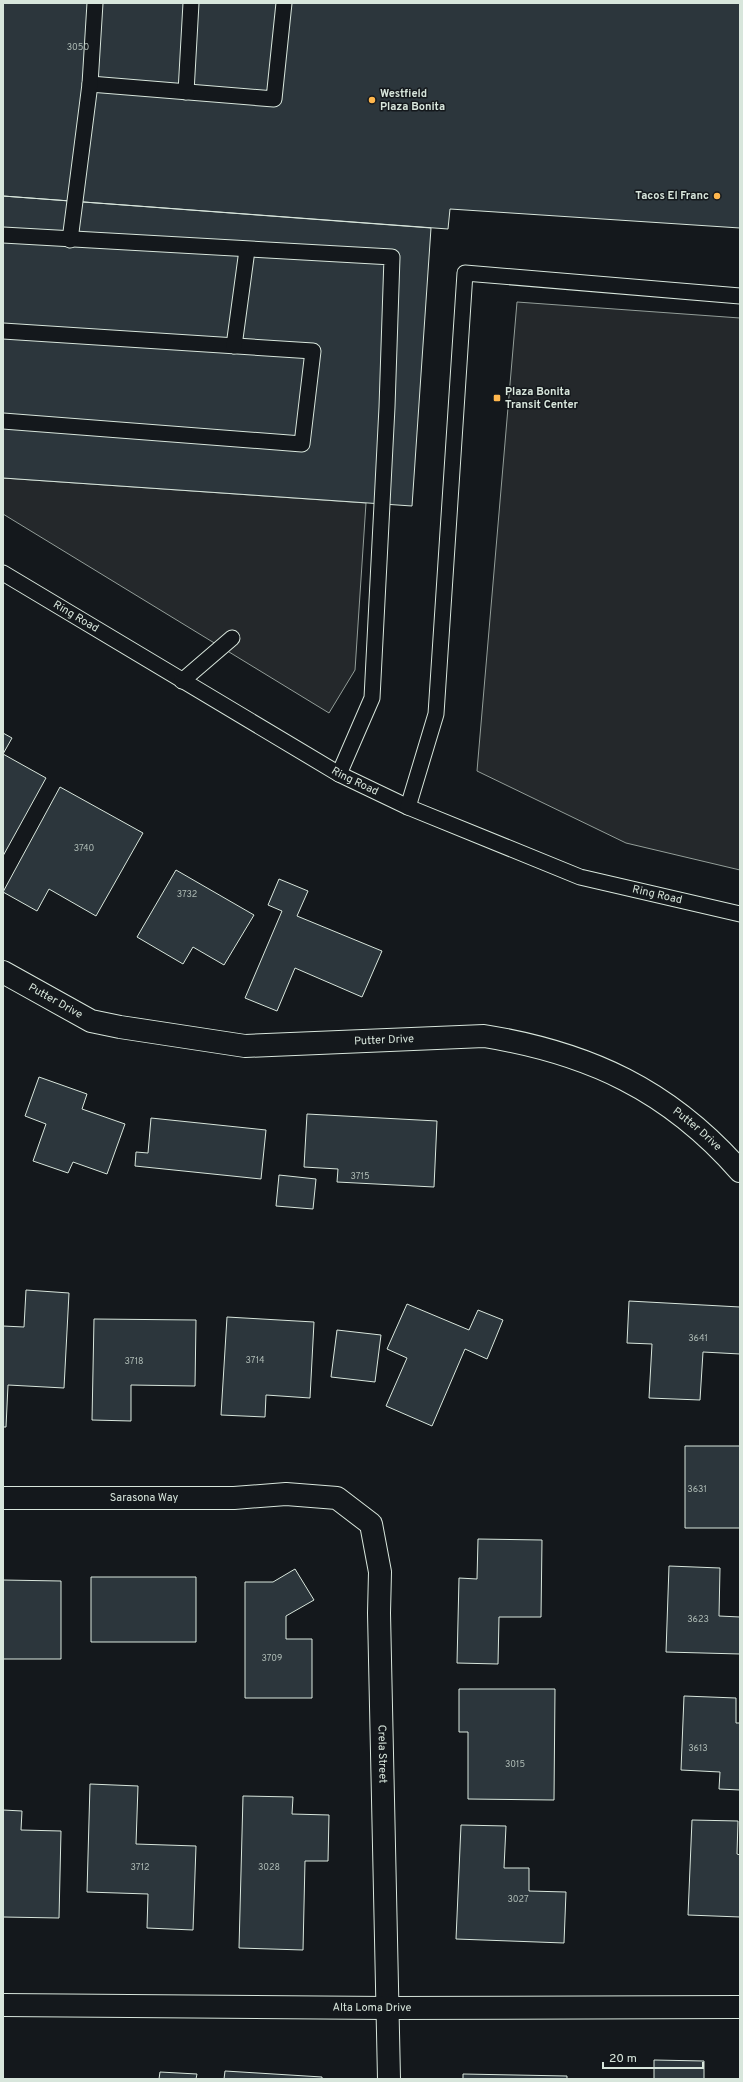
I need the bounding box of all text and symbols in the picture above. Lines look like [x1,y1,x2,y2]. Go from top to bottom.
house number: 3050 [67,42,89,53]
place label: Westfield Plaza Bonita [380,87,445,114]
marker: Westfield Plaza Bonita [367,95,377,105]
place label: Tacos El Franc [635,189,709,203]
marker: Tacos El Franc [712,191,722,201]
place label: Plaza Bonita Transit Center [505,385,579,412]
marker: Plaza Bonita Transit Center [492,393,502,403]
street label: Ring Road [51,598,101,636]
street label: Ring Road [329,764,381,799]
house number: 3740 [74,843,94,854]
street label: Ring Road [631,882,684,907]
house number: 3732 [177,889,197,900]
street label: Putter Drive [26,980,85,1022]
street label: Putter Drive [354,1032,414,1048]
street label: Putter Drive [670,1104,725,1154]
house number: 3715 [350,1171,370,1182]
house number: 3641 [688,1333,708,1344]
house number: 3714 [246,1355,265,1366]
house number: 3718 [124,1356,144,1367]
house number: 3631 [687,1484,707,1495]
street label: Sarasona Way [110,1491,178,1505]
house number: 3623 [687,1614,709,1625]
house number: 3709 [262,1653,282,1664]
street label: Crela Street [374,1725,390,1783]
house number: 3613 [688,1743,708,1754]
house number: 3015 [505,1759,525,1770]
house number: 3712 [130,1862,150,1873]
house number: 3028 [258,1862,280,1873]
house number: 3027 [507,1894,529,1905]
street label: Alta Loma Drive [332,2001,412,2015]
scale bar [603,2044,703,2070]
text: 20 m [609,2051,637,2067]

